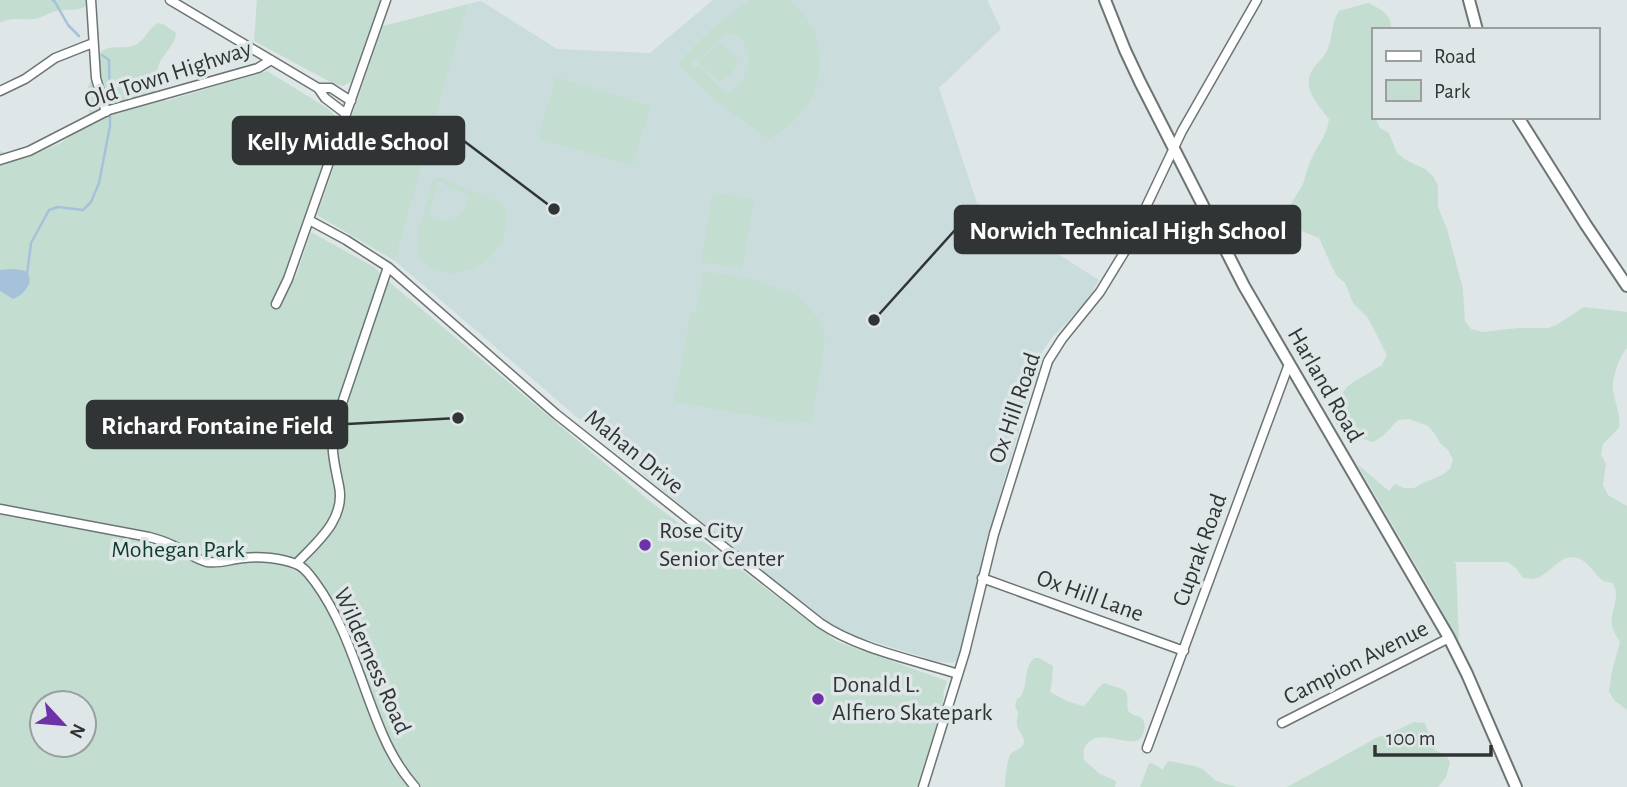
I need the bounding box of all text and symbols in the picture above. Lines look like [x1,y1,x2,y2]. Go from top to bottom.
legend [1372,28,1599,119]
street label: Old Town Highway [81,37,255,113]
text: Road [1434,46,1476,67]
text: Park [1434,81,1471,102]
callout: Kelly Middle School [233,117,464,164]
text: Kelly Middle School [247,129,449,155]
callout: Norwich Technical High School [955,206,1300,253]
text: Norwich Technical High School [969,218,1287,244]
street label: Harland Road [1283,324,1367,446]
street label: Ox Hill Road [985,350,1045,466]
callout: Richard Fontaine Field [87,401,347,448]
street label: Mahan Drive [580,405,688,499]
text: Richard Fontaine Field [101,413,333,439]
street label: Cuprak Road [1169,491,1231,609]
place label: Rose City Senior Center [659,519,784,571]
marker: Rose City Senior Center [637,537,653,553]
park label: Mohegan Park [111,538,245,562]
street label: Ox Hill Lane [1033,566,1147,626]
street label: Wilderness Road [329,584,415,738]
street label: Campion Avenue [1280,616,1432,710]
place label: Donald L. Alfiero Skatepark [832,673,993,725]
north arrow [28,689,98,759]
marker: Donald L. Alfiero Skatepark [810,691,826,707]
scale bar [1375,714,1490,758]
text: N [65,721,88,741]
text: 100 m [1386,728,1436,749]

